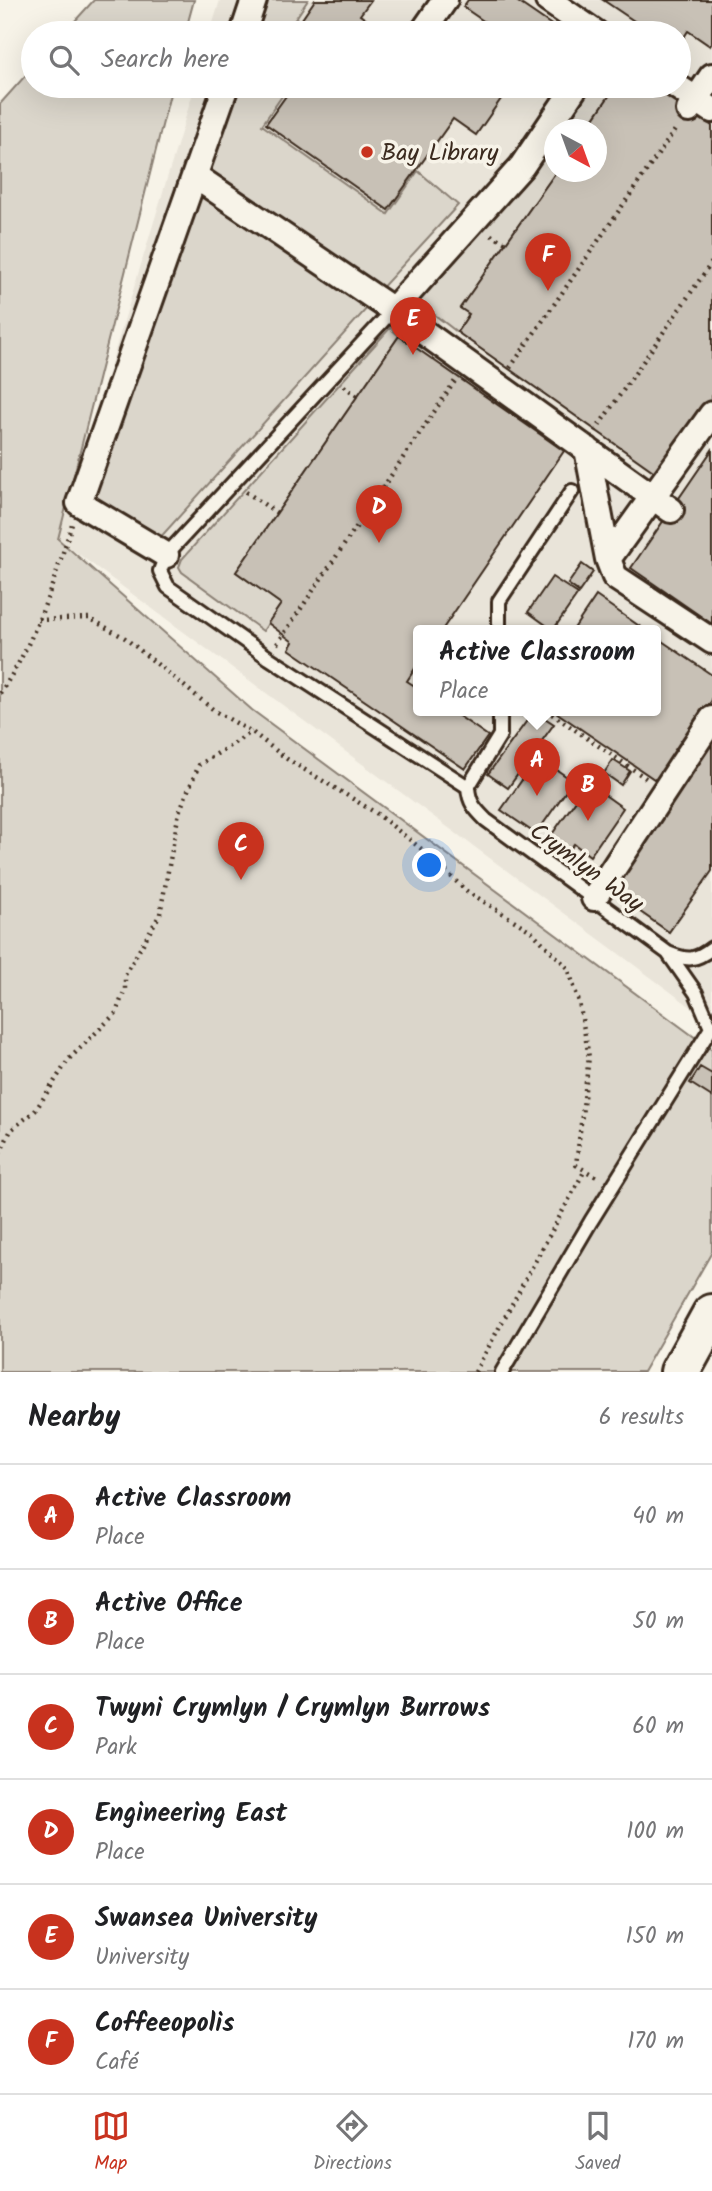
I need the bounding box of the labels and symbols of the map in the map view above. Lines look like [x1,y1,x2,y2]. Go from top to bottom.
north arrow [544,119,607,182]
place label: Bay Library [381,134,499,173]
marker: Bay Library [359,144,375,160]
pin: F [525,233,571,291]
pin: E [390,297,436,355]
pin: D [356,485,402,543]
pin: A [514,738,560,796]
pin: B [565,763,611,821]
street label: Crymlyn Way [521,813,652,924]
pin: C [218,822,264,880]
your location [412,848,446,882]

